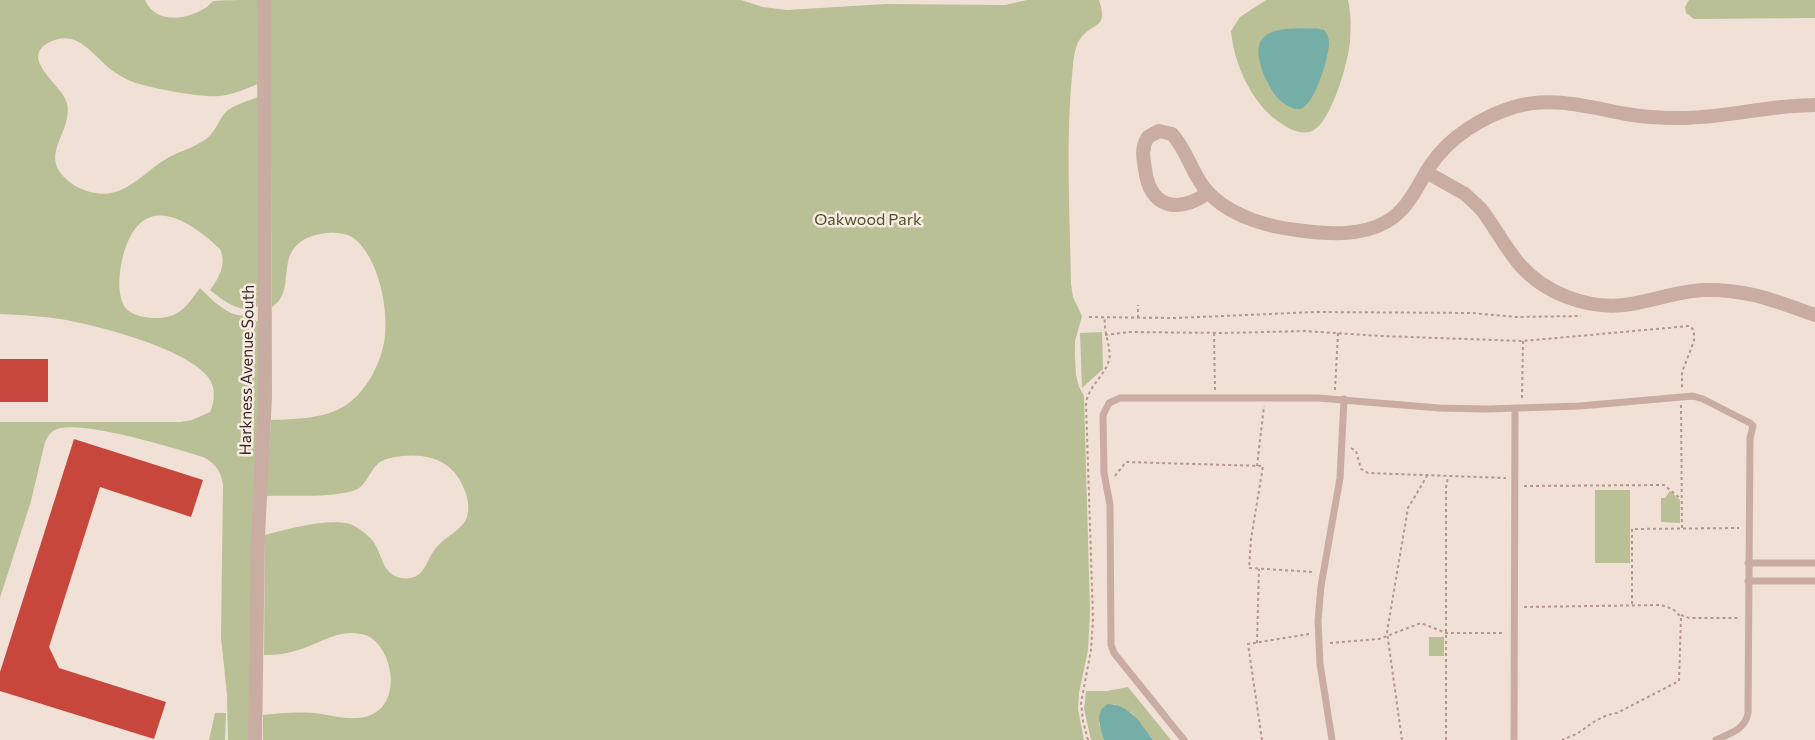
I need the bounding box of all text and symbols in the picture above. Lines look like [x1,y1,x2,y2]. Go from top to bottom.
park label: Oakwood Park [814,210,922,230]
street label: Harkness Avenue South [236,285,258,455]

